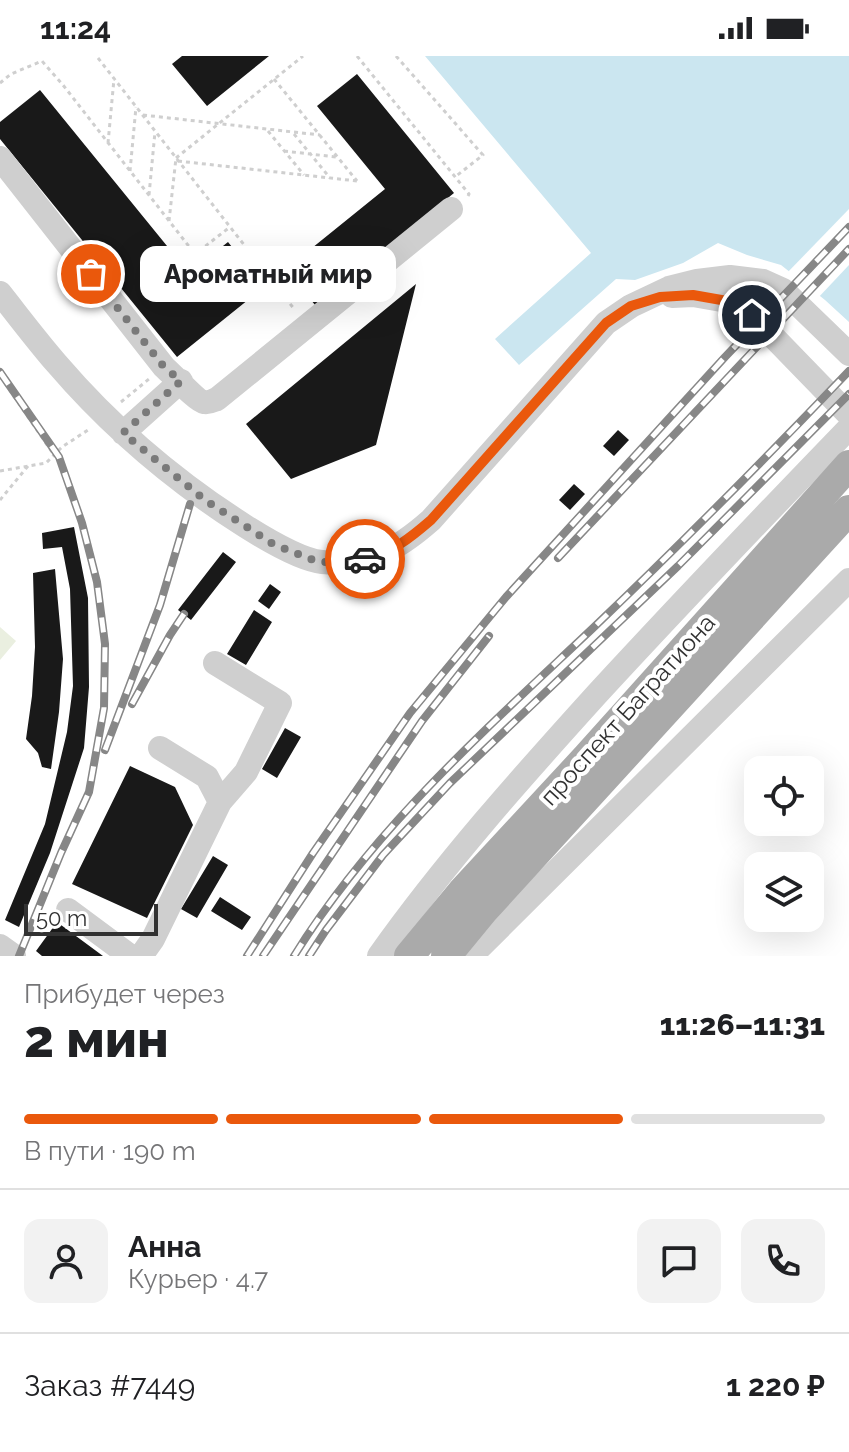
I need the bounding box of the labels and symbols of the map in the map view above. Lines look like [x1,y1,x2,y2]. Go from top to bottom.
pin [57,240,125,308]
callout: Ароматный мир [139,246,395,302]
pin [718,281,786,349]
courier [325,519,405,599]
street label: проспект Багратиона [534,608,721,811]
scale bar [24,900,158,936]

